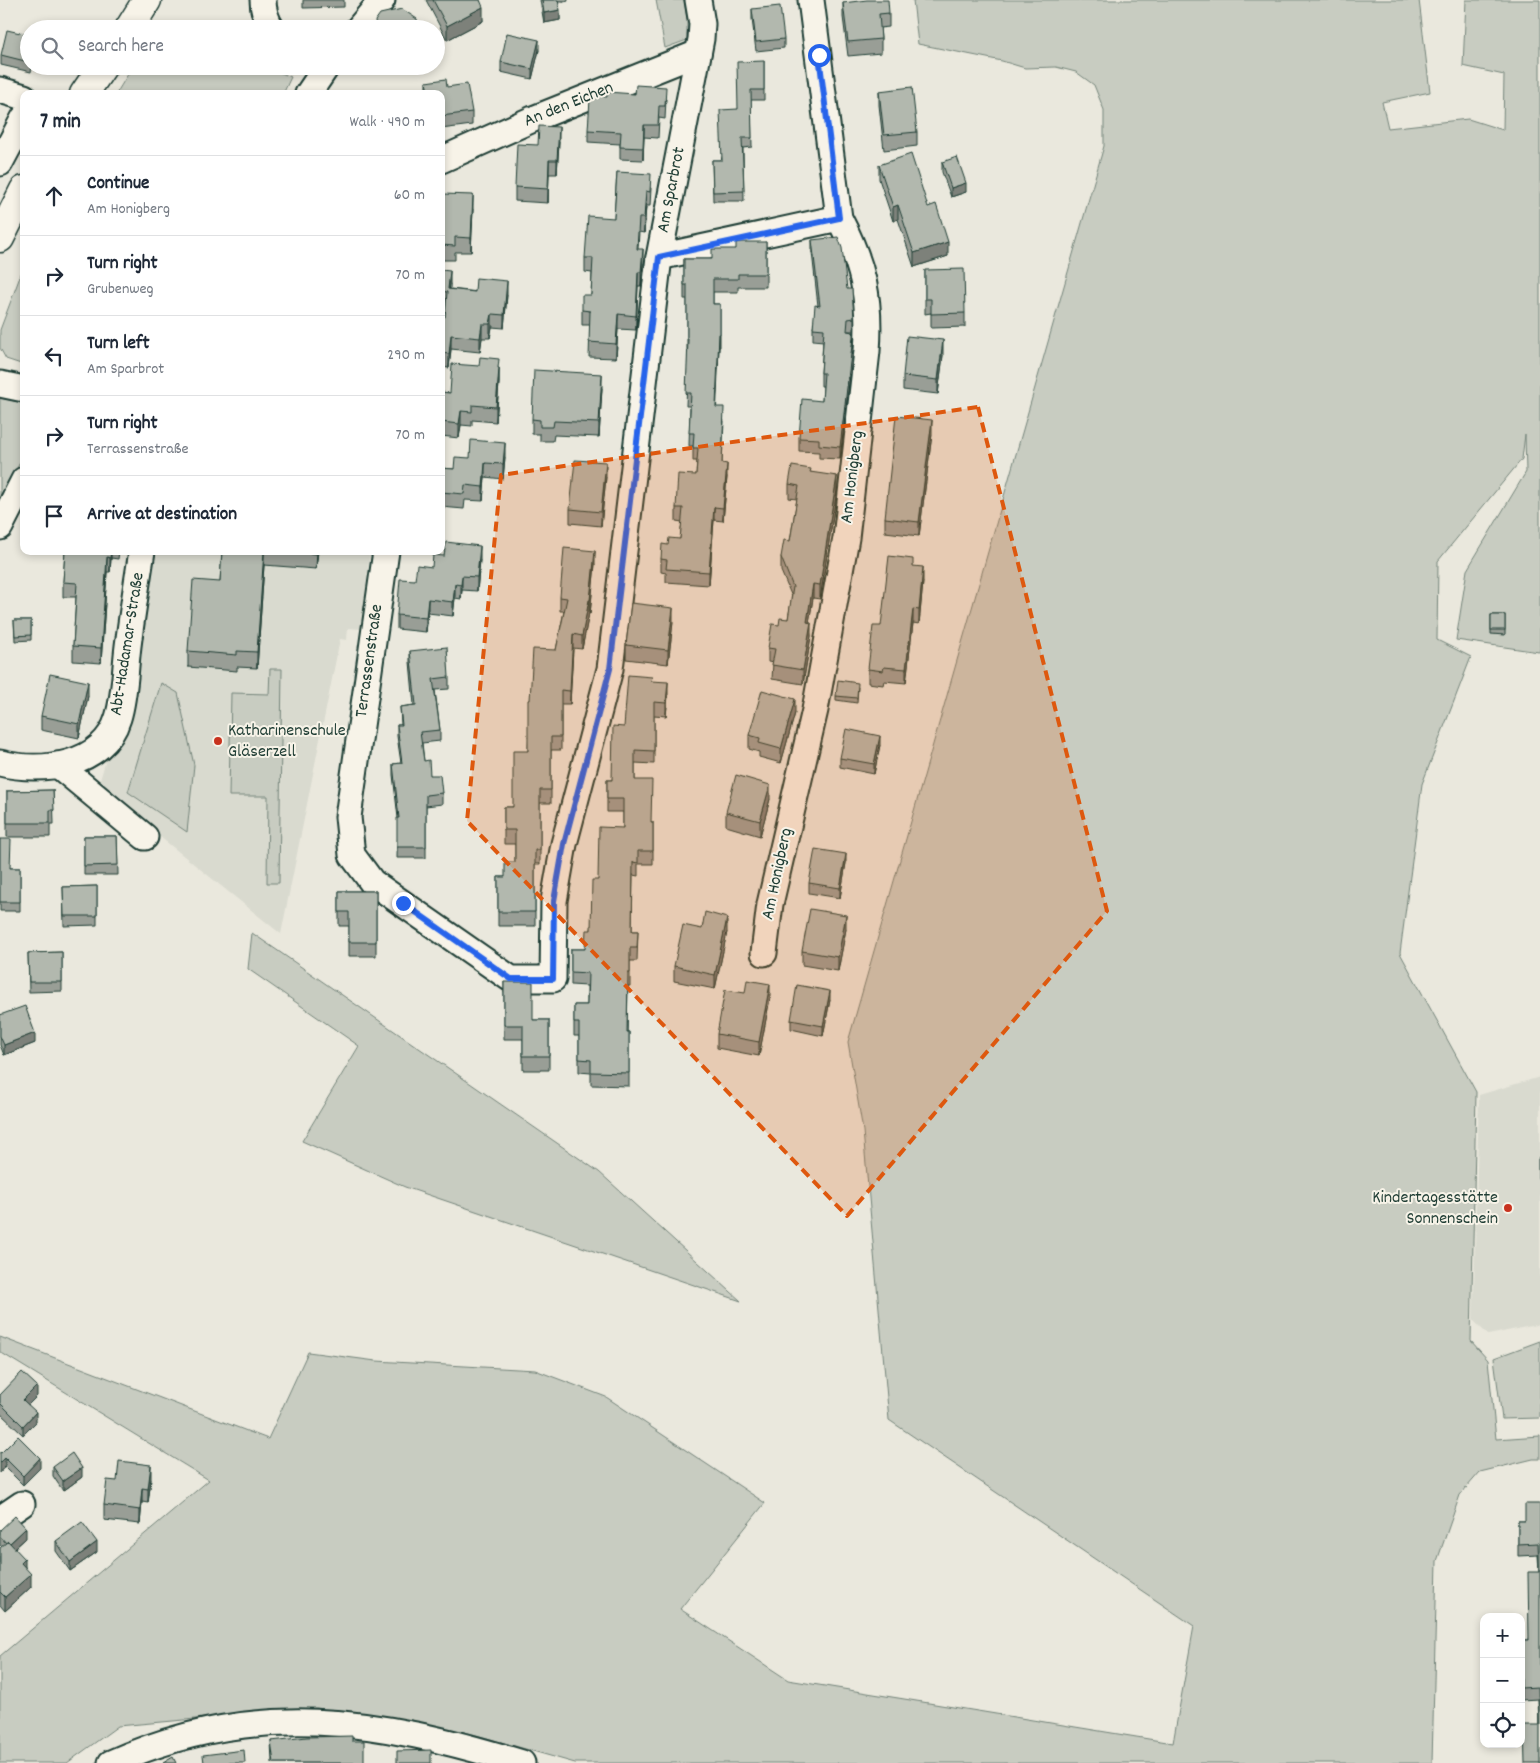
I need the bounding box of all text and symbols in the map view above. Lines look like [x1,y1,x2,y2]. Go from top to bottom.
search box [20,20,445,75]
icon: search [38,34,66,62]
text: Search here [78,34,164,61]
route start [808,44,831,67]
street label: An den Eichen [521,76,617,134]
text: 7 min [40,108,81,138]
text: Walk · 490 m [350,111,425,134]
street label: Am Sparbrot [651,145,693,235]
text: Continue [87,171,149,198]
icon: ahead [40,182,68,210]
text: 60 m [394,184,425,207]
text: Am Honigberg [87,198,170,221]
text: Turn right [87,251,158,278]
icon: right [40,262,68,290]
text: 70 m [395,264,425,287]
text: Grubenweg [87,278,154,301]
text: Turn left [87,331,150,358]
icon: left [40,342,68,370]
text: 290 m [387,344,425,367]
text: Am Sparbrot [87,358,164,381]
text: Turn right [87,411,158,438]
icon: right [40,422,68,450]
text: 70 m [395,424,425,447]
street label: Am Honigberg [835,429,871,525]
text: Terrassenstraße [87,438,188,461]
icon: arrive [40,502,68,530]
text: Arrive at destination [87,502,237,529]
street label: Abt-Hadamar-Straße [104,570,152,717]
street label: Terrassenstraße [350,603,390,719]
place label: Katharinenschule Gläserzell [228,719,346,765]
marker: Katharinenschule Gläserzell [212,735,224,747]
street label: Am Honigberg [756,826,800,922]
route end [392,892,415,915]
place label: Kindertagesstätte Sonnenschein [1372,1186,1498,1232]
marker: Kindertagesstätte Sonnenschein [1502,1202,1514,1214]
map controls [1480,1613,1525,1748]
button: + [1480,1613,1525,1658]
button: − [1480,1658,1525,1703]
button: locate [1480,1703,1525,1748]

